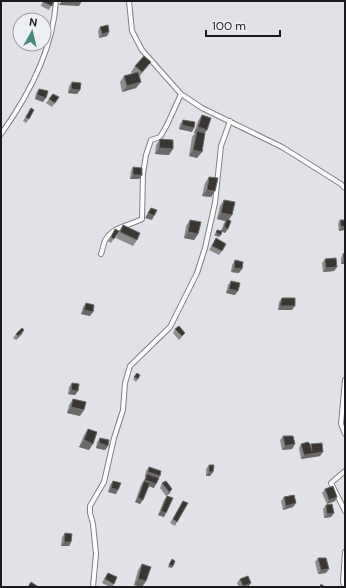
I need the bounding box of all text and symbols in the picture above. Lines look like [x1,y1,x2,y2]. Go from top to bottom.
north arrow [12,12,52,52]
scale bar [206,12,280,38]
text: N [28,15,38,30]
text: 100 m [212,18,246,34]

